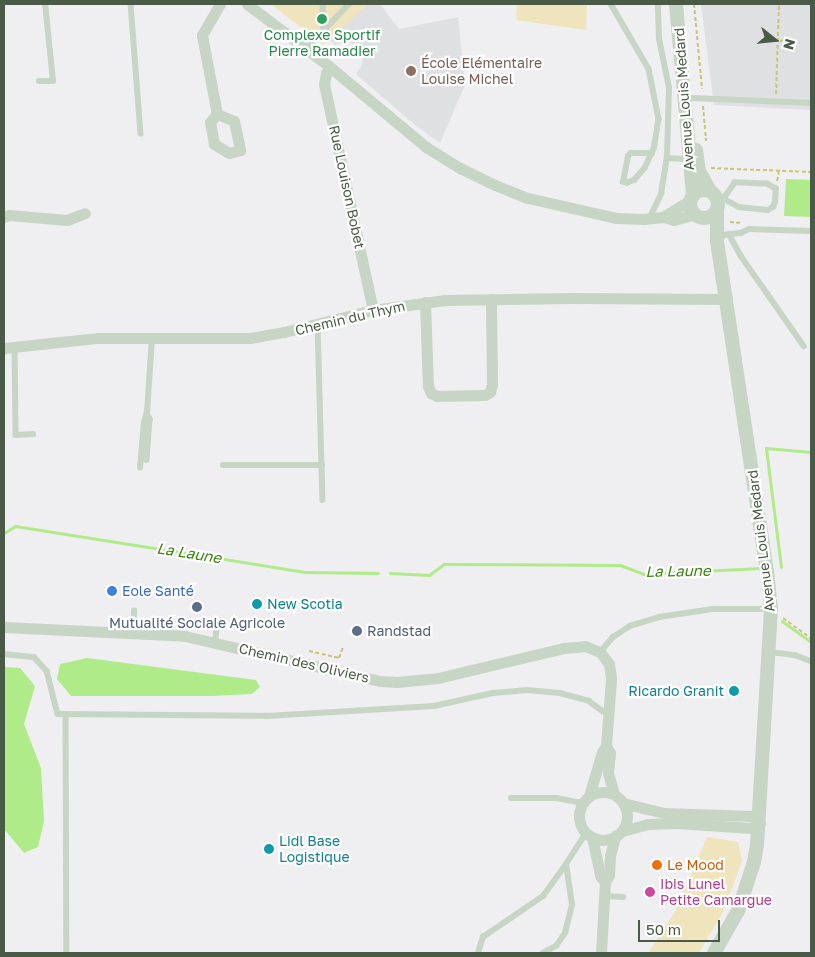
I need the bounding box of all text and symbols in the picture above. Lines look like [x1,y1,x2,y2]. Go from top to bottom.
marker: Complexe Sportif Pierre Ramadier [316,13,328,25]
north arrow [750,15,800,65]
place label: Complexe Sportif Pierre Ramadier [264,27,380,59]
street label: Avenue Louis Medard [671,27,697,171]
text: N [780,37,800,52]
place label: École Elémentaire Louise Michel [421,55,542,88]
marker: École Elémentaire Louise Michel [405,65,417,77]
street label: Rue Louison Bobet [326,124,368,250]
street label: Chemin du Thym [293,297,407,339]
street label: Avenue Louis Medard [744,469,778,613]
water label: La Laune [155,539,223,567]
water label: La Laune [645,561,711,581]
place label: Eole Santé [122,583,194,599]
marker: Eole Santé [106,585,118,597]
place label: New Scotia [267,596,343,612]
marker: New Scotia [251,598,263,610]
marker: Mutualité Sociale Agricole [191,601,203,613]
place label: Mutualité Sociale Agricole [109,615,285,631]
place label: Randstad [367,623,431,639]
marker: Randstad [351,625,363,637]
street label: Chemin des Oliviers [237,640,371,686]
place label: Ricardo Granit [628,683,724,699]
marker: Ricardo Granit [728,685,740,697]
place label: Lidl Base Logistique [279,833,350,866]
marker: Lidl Base Logistique [263,843,275,855]
place label: Le Mood [667,857,724,873]
marker: Le Mood [651,859,663,871]
place label: Ibis Lunel Petite Camargue [660,876,772,909]
marker: Ibis Lunel Petite Camargue [644,886,656,898]
scale bar [640,910,722,942]
text: 50 m [646,920,681,938]

